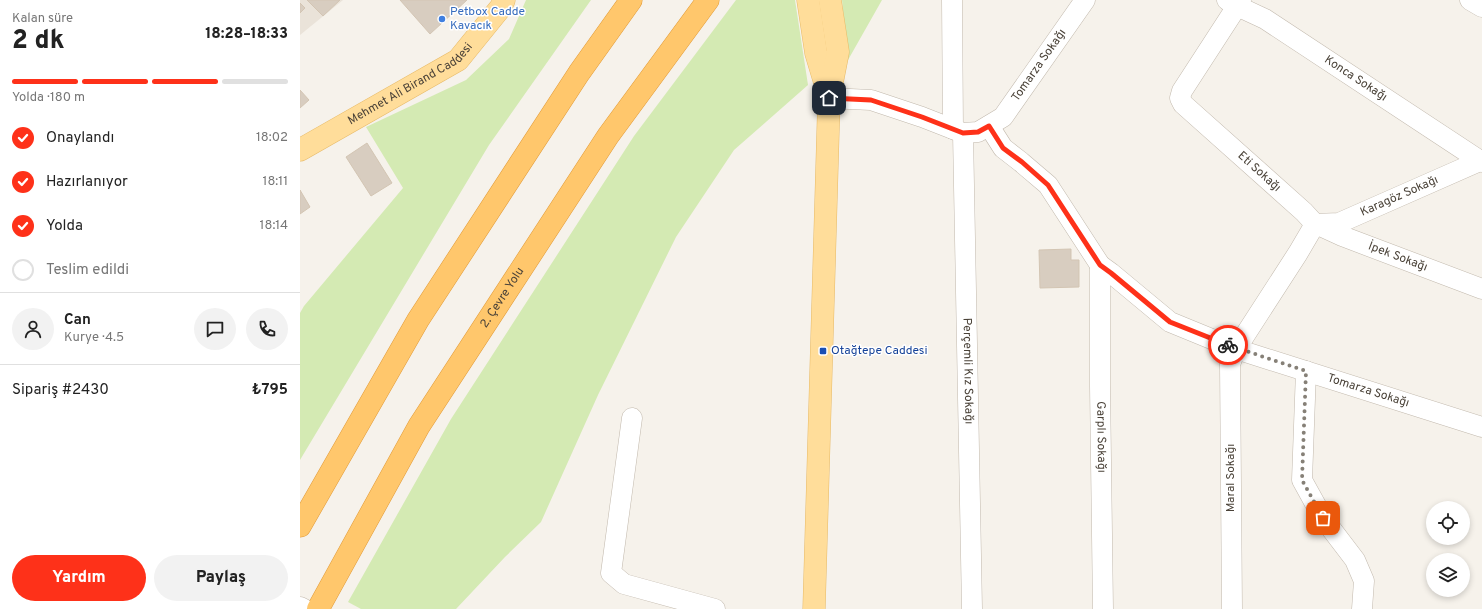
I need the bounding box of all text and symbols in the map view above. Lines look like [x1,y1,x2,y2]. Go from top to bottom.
place label: Petbox Cadde Kavacık [450,4,525,34]
text: Kalan süre [12,11,73,27]
marker: Petbox Cadde Kavacık [437,14,447,24]
text: 2 dk [12,25,64,58]
text: 18:28–18:33 [205,25,288,44]
street label: Tomarza Sokağı [1008,26,1070,105]
street label: Mehmet Ali Birand Caddesi [345,40,477,129]
street label: Konca Sokağı [1321,52,1390,105]
pin [812,81,846,115]
icon: home [818,87,840,109]
text: Yolda · 180 m [12,90,85,106]
icon: check [12,127,34,149]
text: Onaylandı [46,129,114,148]
text: 18:02 [256,130,288,146]
street label: Eti Sokağı [1234,148,1284,196]
icon: check [12,171,34,193]
street label: Karagöz Sokağı [1358,172,1441,221]
text: Hazırlanıyor [46,173,128,192]
text: 18:11 [263,174,288,190]
icon: check [12,215,34,237]
text: Yolda [46,217,83,236]
text: 18:14 [260,218,288,234]
street label: İpek Sokağı [1366,239,1430,276]
text: Teslim edildi [46,261,129,280]
street label: 2. Çevre Yolu [477,264,528,331]
button: person [12,308,54,350]
button: chat [194,308,236,350]
button: phone [246,308,288,350]
text: Can [64,311,91,330]
street label: Perçemli Kız Sokağı [958,318,977,424]
courier [1208,325,1248,365]
text: Kurye · 4.5 [64,330,124,346]
icon: bike [1217,334,1239,356]
place label: Otağtepe Caddesi [831,343,928,359]
marker: Otağtepe Caddesi [818,346,828,356]
street label: Tomarza Sokağı [1325,370,1411,411]
text: Sipariş #2430 [12,381,109,400]
text: ₺795 [252,381,288,400]
street label: Garplı Sokağı [1092,401,1109,473]
street label: Maral Sokağı [1223,444,1239,512]
pin [1306,501,1340,535]
map controls [1426,501,1470,597]
button: locate [1426,501,1470,545]
icon: bag [1312,507,1334,529]
button: layers [1426,553,1470,597]
button: Yardım [12,555,146,601]
button: Paylaş [154,555,288,601]

